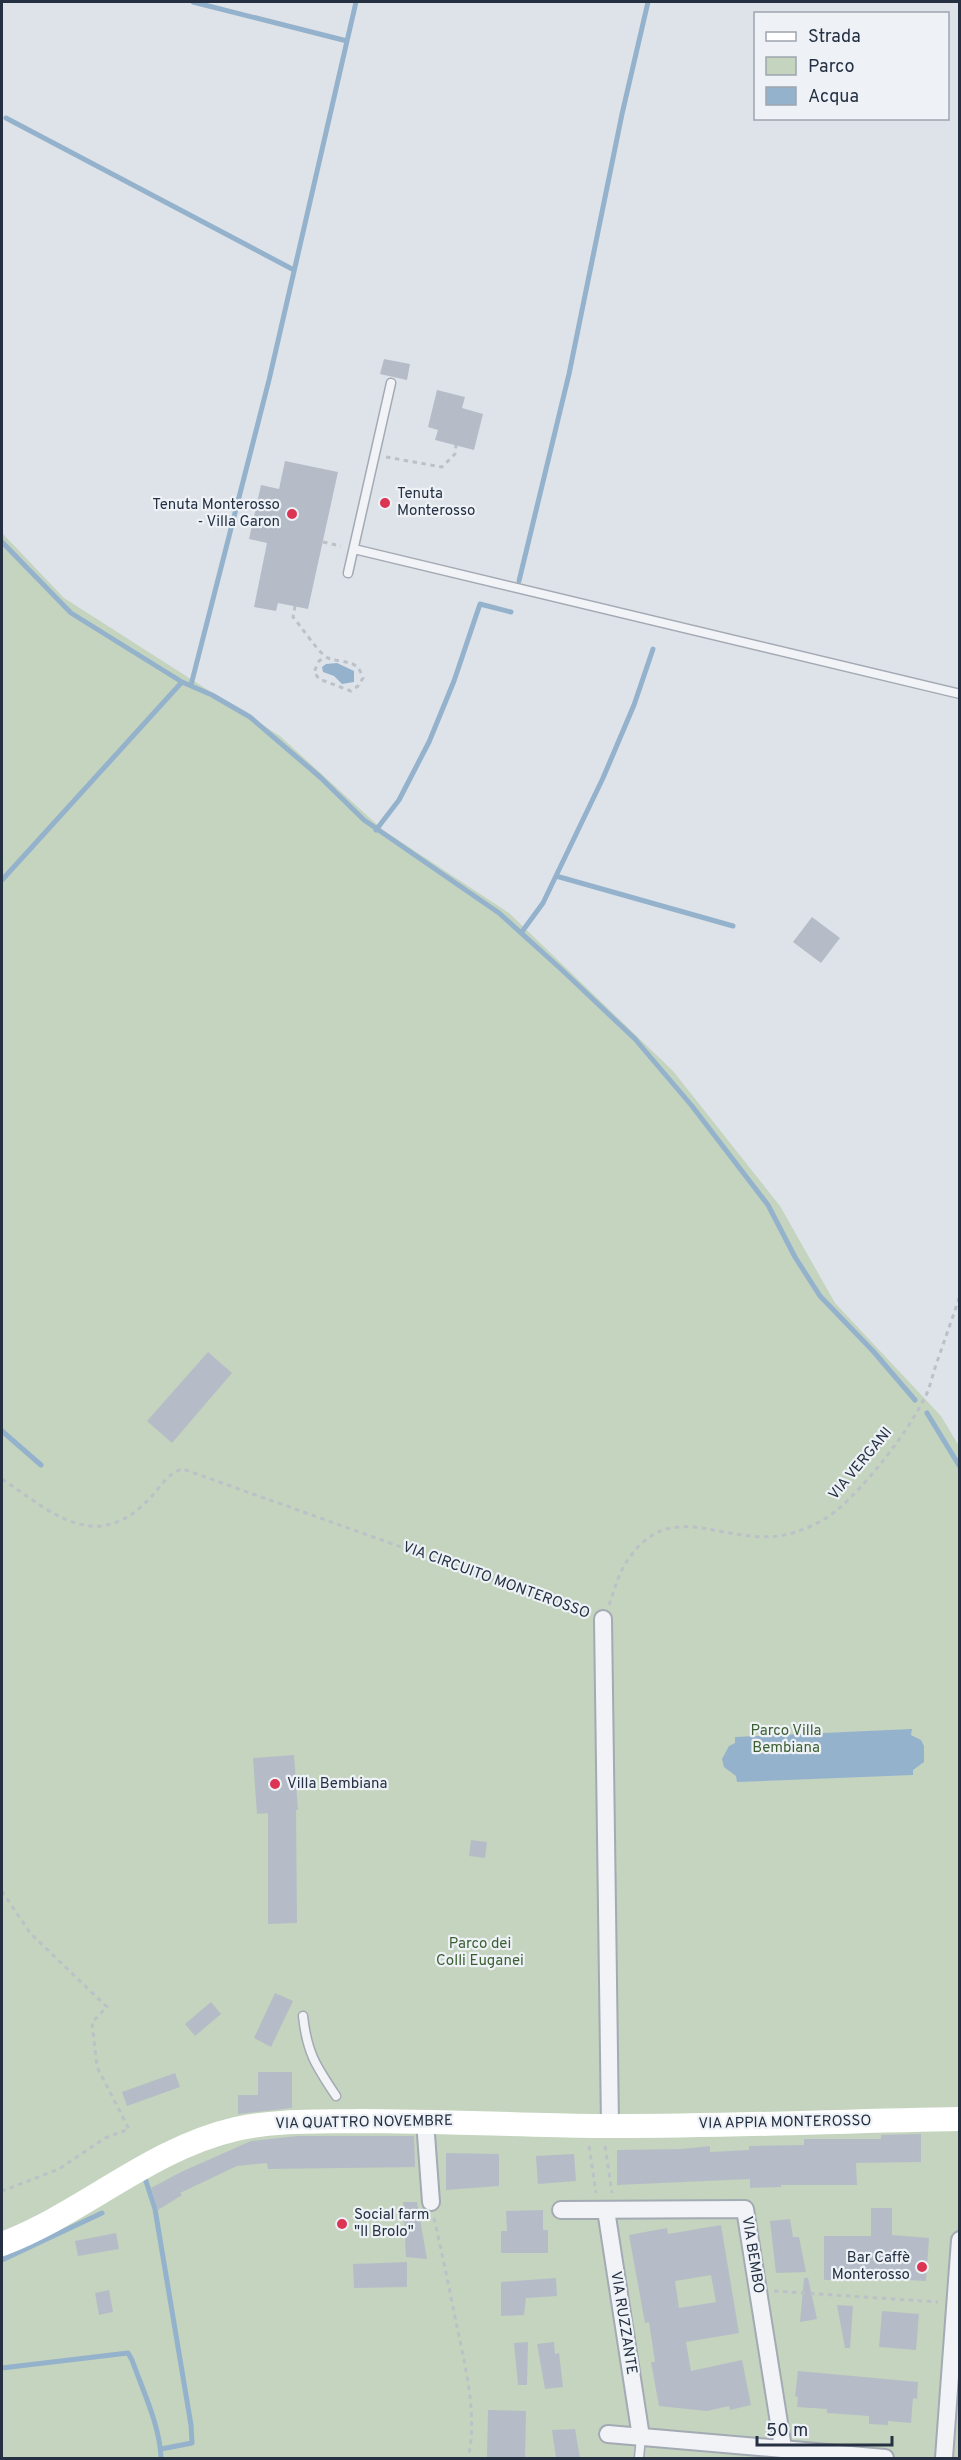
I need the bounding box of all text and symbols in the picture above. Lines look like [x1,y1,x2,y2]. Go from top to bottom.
legend [754,12,949,120]
text: Strada [808,26,861,49]
text: Parco [808,56,854,79]
text: Acqua [808,86,859,109]
place label: Tenuta Monterosso [397,485,475,521]
place label: Tenuta Monterosso - Villa Garon [152,496,280,532]
marker: Tenuta Monterosso [378,496,392,510]
marker: Tenuta Monterosso - Villa Garon [285,507,299,521]
street label: VIA VERGANI [825,1424,897,1504]
street label: VIA CIRCUITO MONTEROSSO [400,1538,592,1624]
park label: Parco Villa Bembiana [751,1722,821,1758]
place label: Villa Bembiana [287,1775,388,1794]
marker: Villa Bembiana [268,1777,282,1791]
park label: Parco dei Colli Euganei [436,1935,524,1971]
street label: VIA QUATTRO NOVEMBRE [275,2112,453,2134]
street label: VIA APPIA MONTEROSSO [698,2112,872,2134]
place label: Social farm "Il Brolo" [354,2206,429,2242]
street label: VIA BEMBO [736,2215,768,2295]
marker: Social farm "Il Brolo" [335,2217,349,2231]
place label: Bar Caffè Monterosso [832,2249,910,2285]
marker: Bar Caffè Monterosso [915,2260,929,2274]
street label: VIA RUZZANTE [605,2270,641,2376]
scale bar [757,2409,892,2447]
text: 50 m [766,2420,808,2443]

